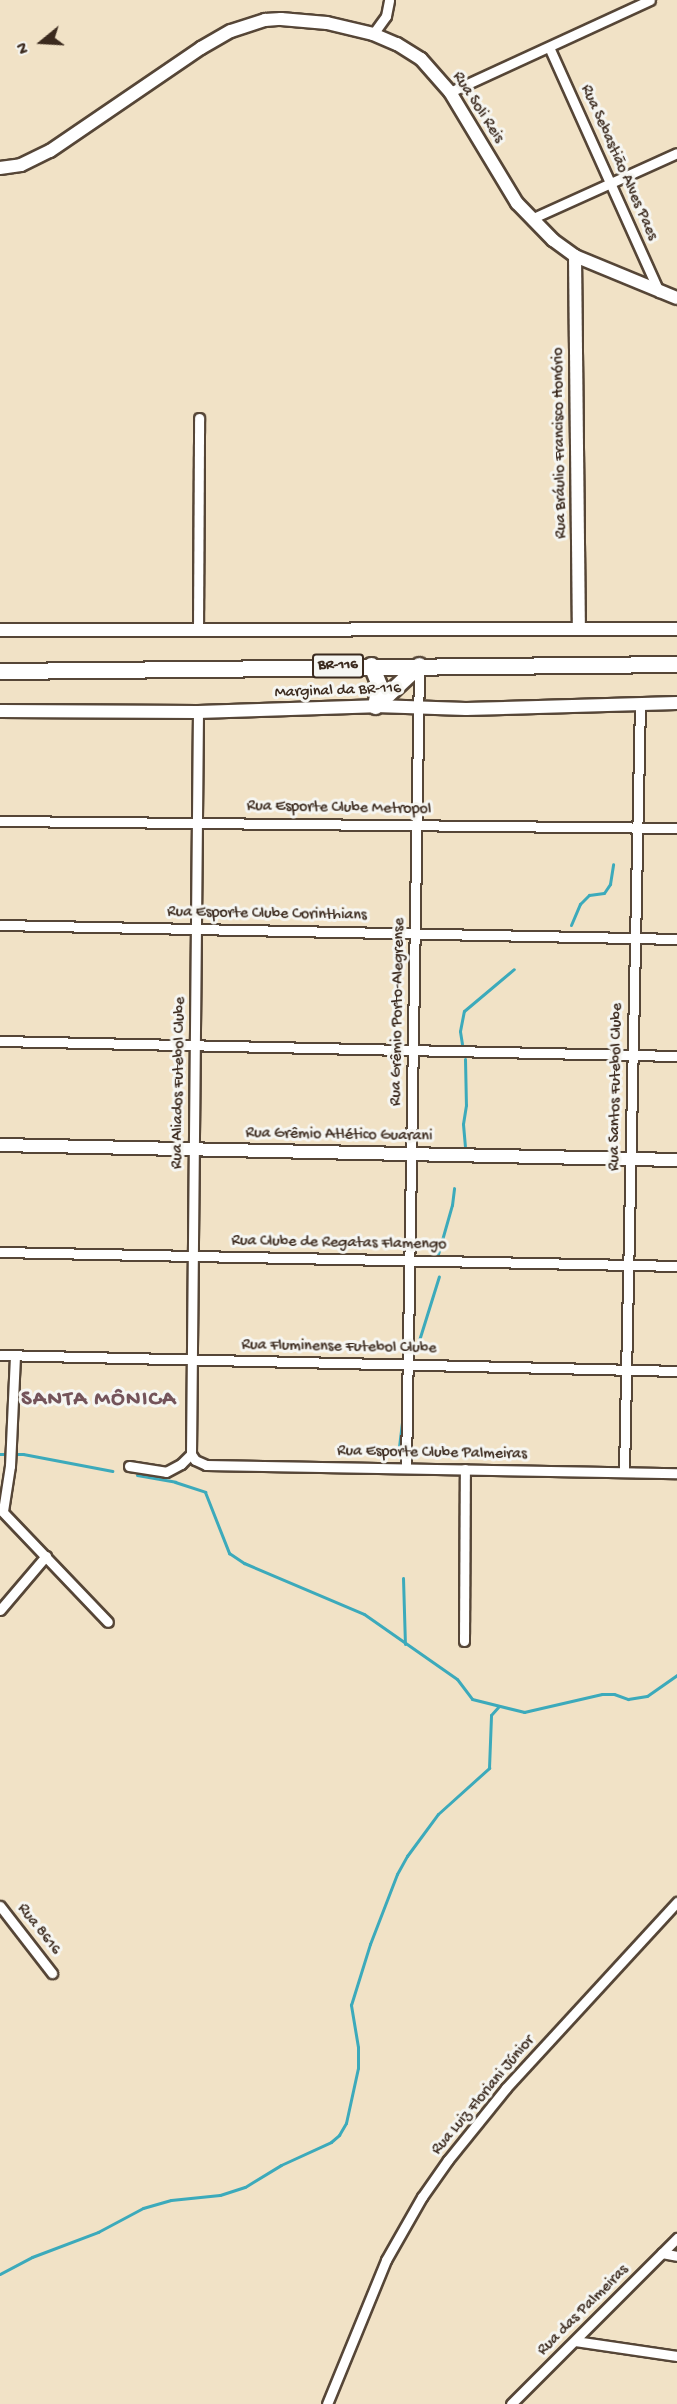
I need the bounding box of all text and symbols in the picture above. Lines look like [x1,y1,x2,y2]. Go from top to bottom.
north arrow [12,12,72,72]
text: N [14,40,35,56]
street label: Rua Soli Reis [447,69,507,147]
street label: Rua Sebastião Alves Paes [575,82,661,244]
street label: Rua Bráulio Francisco Honório [550,347,572,539]
road number: BR-116 [311,654,365,678]
street label: Marginal da BR-116 [274,680,402,704]
street label: Rua Esporte Clube Metropol [247,798,431,820]
street label: Rua Esporte Clube Corinthians [167,904,367,926]
street label: Rua Grêmio Porto-Alegrense [388,918,410,1106]
street label: Rua Aliados Futebol Clube [169,997,191,1169]
street label: Rua Santos Futebol Clube [606,1003,628,1171]
street label: Rua Grêmio Atlético Guarani [245,1125,433,1147]
street label: Rua Clube de Regatas Flamengo [231,1233,447,1255]
street label: Rua Fluminense Futebol Clube [241,1337,437,1359]
district label: SANTA MÔNICA [21,1388,177,1414]
street label: Rua Esporte Clube Palmeiras [337,1443,527,1465]
street label: Rua 8616 [12,1900,64,1960]
street label: Rua Luiz Floriani Júnior [428,2032,540,2160]
street label: Rua das Palmeiras [534,2261,634,2361]

